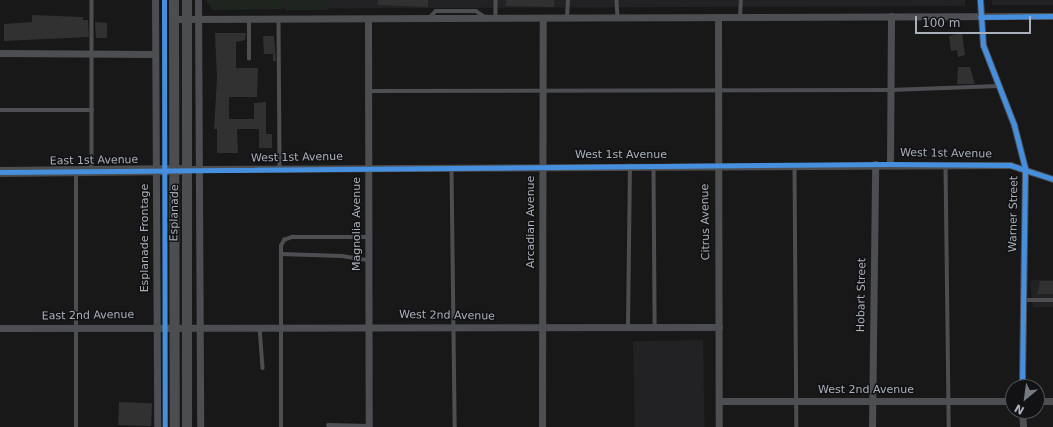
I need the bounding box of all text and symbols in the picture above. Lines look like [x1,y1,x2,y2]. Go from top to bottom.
scale bar [917,8,1033,34]
text: 100 m [922,16,960,30]
street label: West 1st Avenue [900,147,992,161]
street label: West 1st Avenue [575,148,667,162]
street label: West 1st Avenue [251,151,343,165]
street label: East 1st Avenue [50,154,138,168]
street label: Arcadian Avenue [524,176,538,268]
street label: Warner Street [1007,176,1021,252]
street label: Magnolia Avenue [350,177,364,271]
street label: Esplanade Frontage [138,184,152,292]
street label: Esplanade [168,184,182,242]
street label: Citrus Avenue [699,184,713,260]
street label: Hobart Street [855,258,869,332]
street label: East 2nd Avenue [42,309,134,323]
street label: West 2nd Avenue [399,309,495,323]
north arrow [1005,379,1045,419]
street label: West 2nd Avenue [818,383,914,397]
text: N [1012,401,1027,417]

